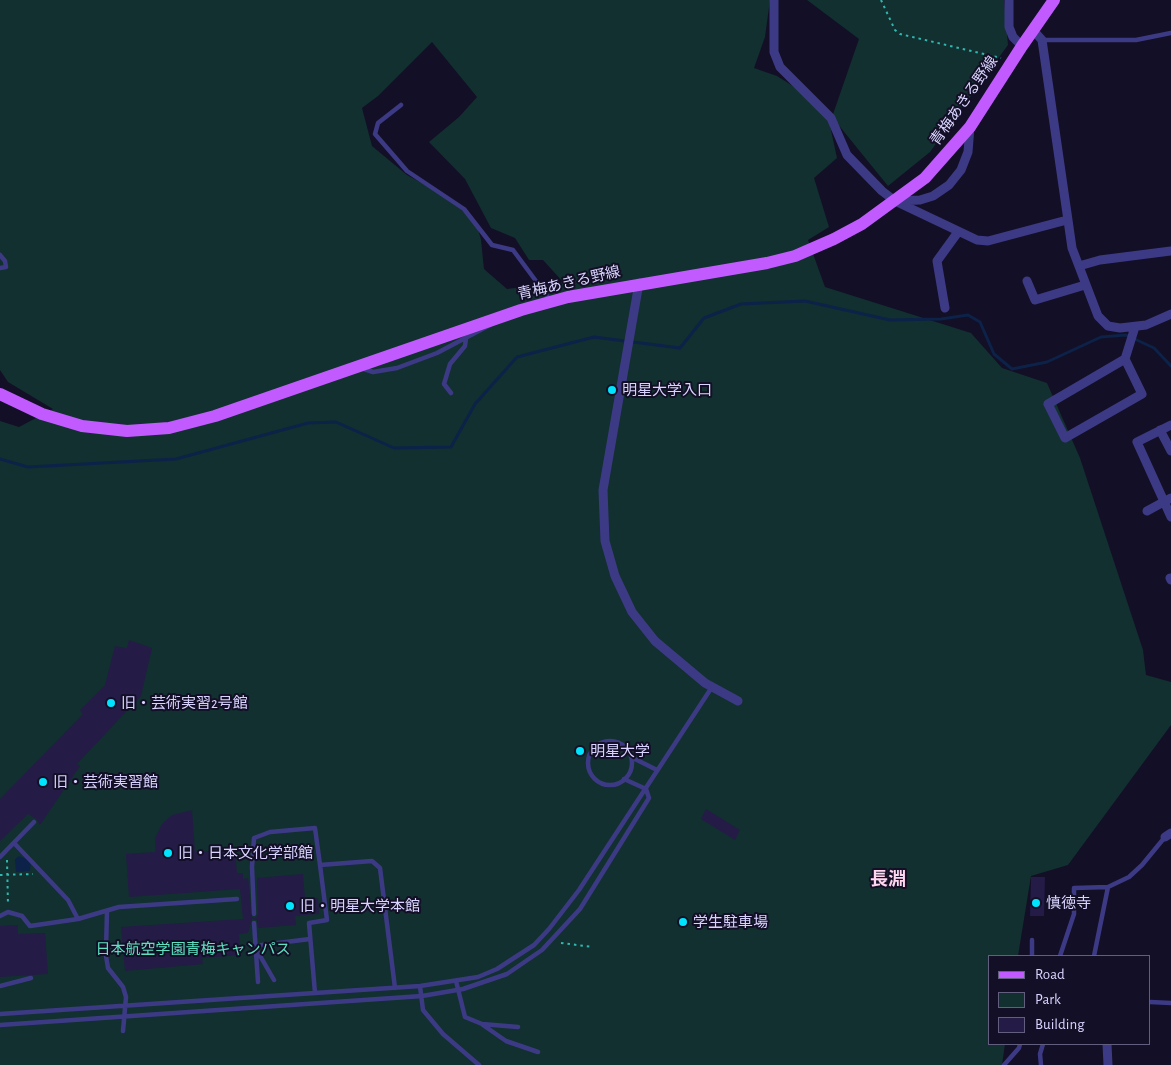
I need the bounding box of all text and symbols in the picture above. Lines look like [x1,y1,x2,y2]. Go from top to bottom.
street label: 青梅あきる野線 [927,53,1001,149]
street label: 青梅あきる野線 [516,262,622,304]
place label: 明星大学入口 [622,381,712,399]
marker: 明星大学入口 [606,384,618,396]
place label: 旧・芸術実習2号館 [121,694,248,712]
marker: 旧・芸術実習2号館 [105,697,117,709]
place label: 明星大学 [590,742,650,760]
marker: 明星大学 [574,745,586,757]
place label: 旧・芸術実習館 [53,773,158,791]
marker: 旧・芸術実習館 [37,776,49,788]
place label: 旧・日本文化学部館 [178,844,313,862]
marker: 旧・日本文化学部館 [162,847,174,859]
district label: 長淵 [870,869,906,891]
place label: 慎徳寺 [1046,894,1091,912]
place label: 旧・明星大学本館 [300,897,420,915]
marker: 慎徳寺 [1030,897,1042,909]
marker: 旧・明星大学本館 [284,900,296,912]
place label: 学生駐車場 [693,913,768,931]
marker: 学生駐車場 [677,916,689,928]
park label: 日本航空学園青梅キャンパス [96,940,290,958]
legend [988,955,1151,1045]
text: Road [1035,967,1065,982]
text: Park [1035,992,1061,1007]
text: Building [1035,1017,1085,1032]

